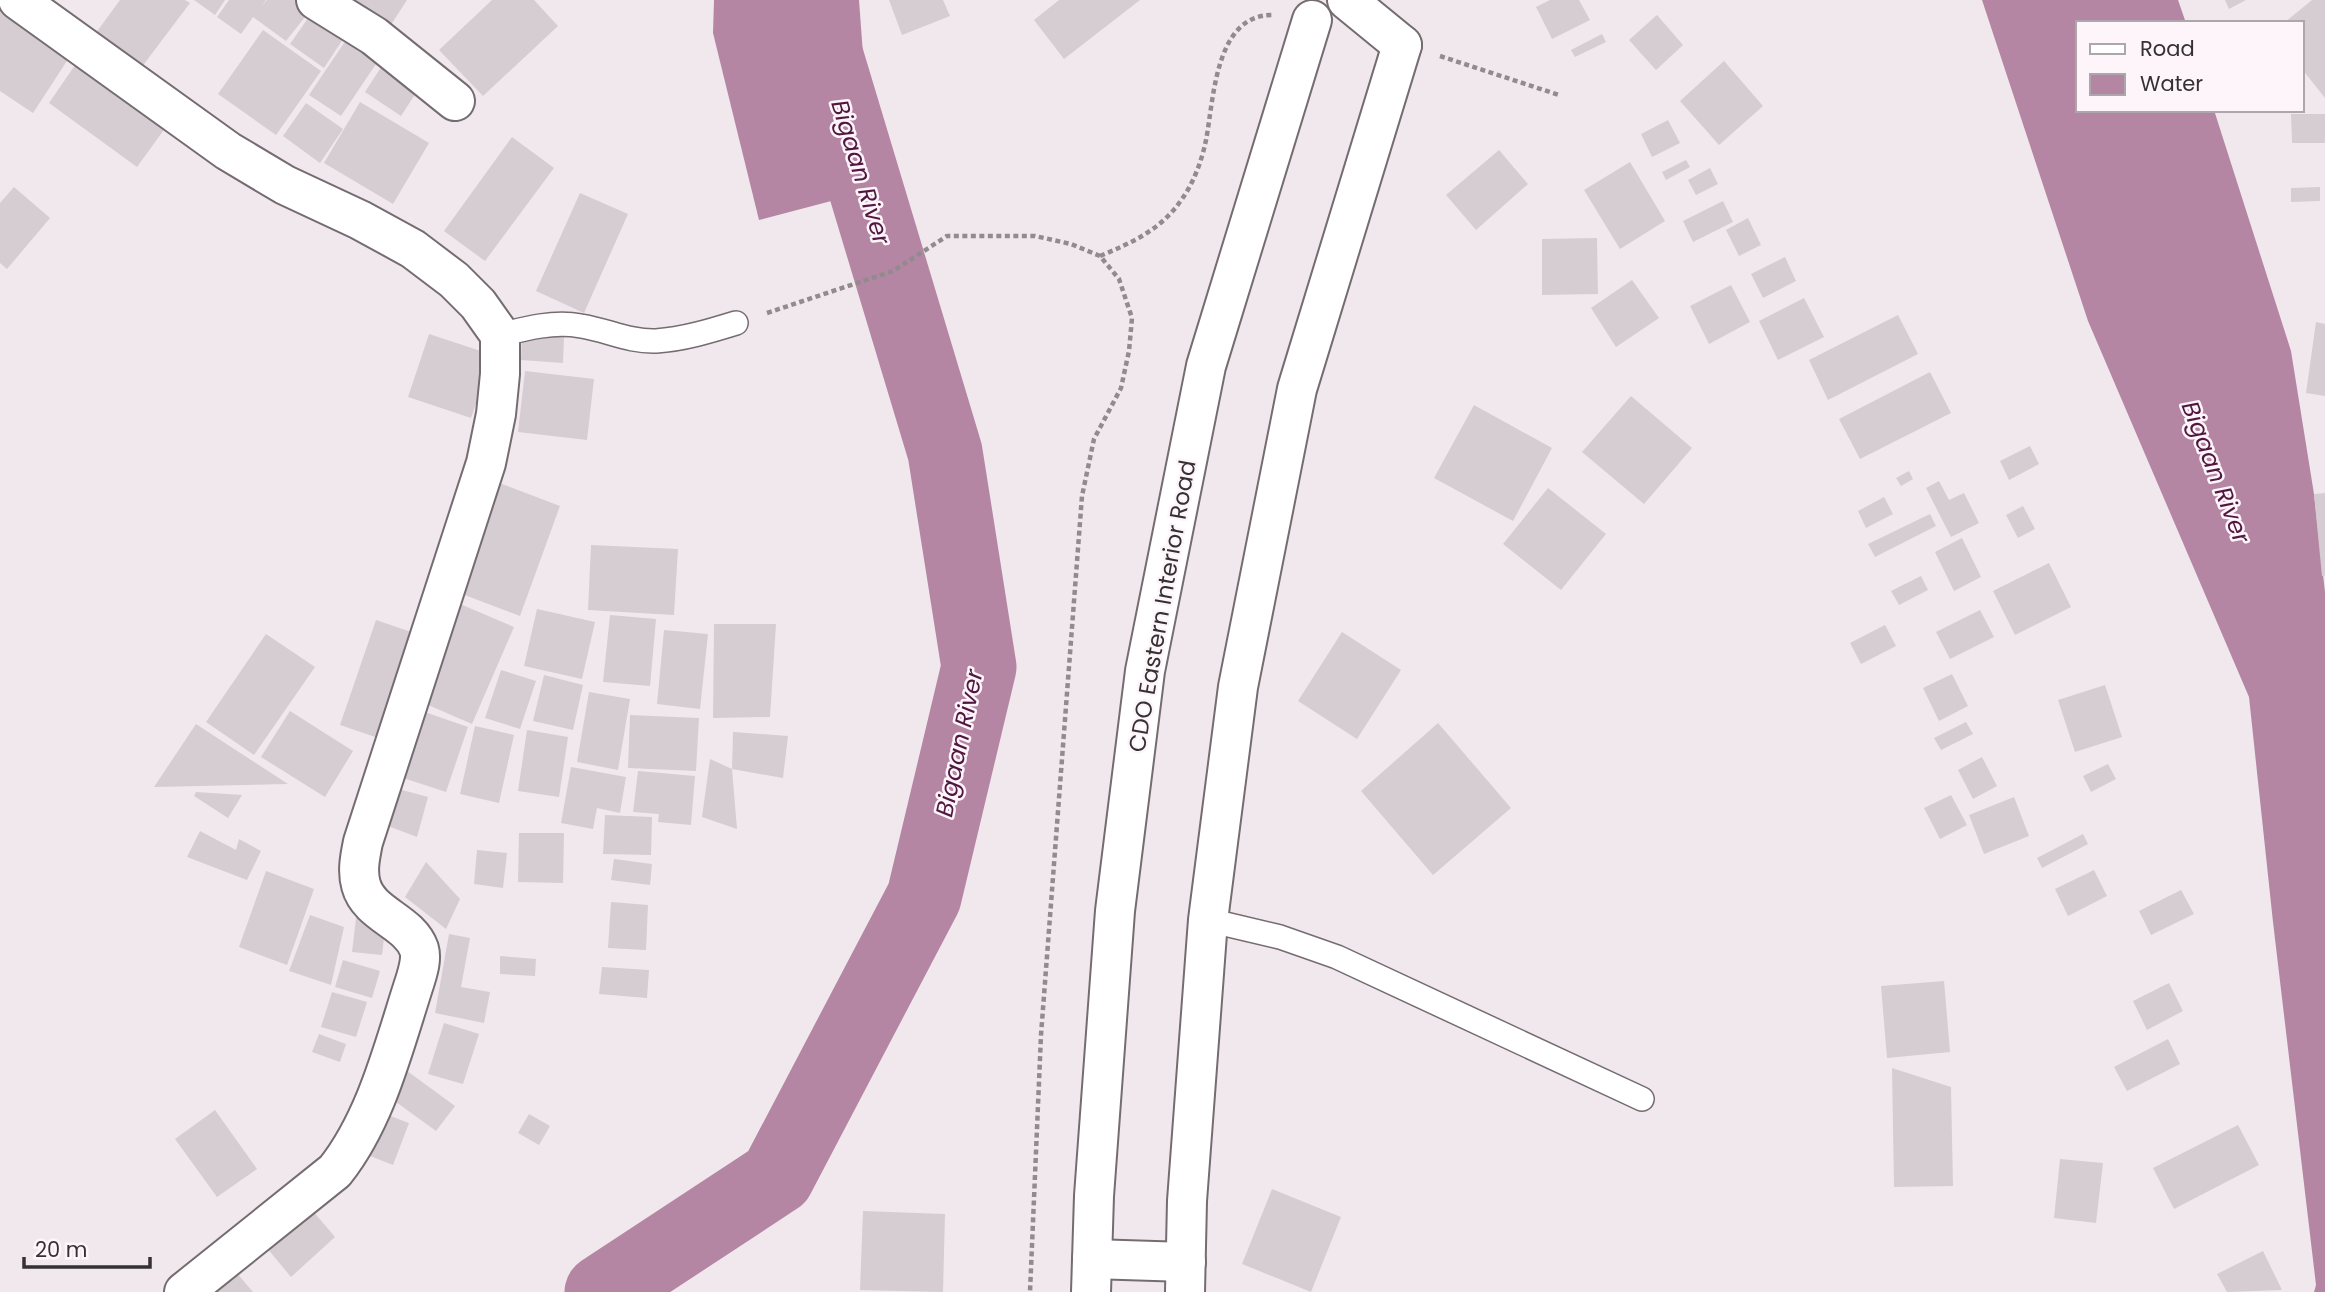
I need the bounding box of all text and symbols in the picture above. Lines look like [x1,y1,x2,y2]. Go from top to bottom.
legend [2076,21,2304,112]
text: Road [2140,34,2195,63]
text: Water [2140,69,2203,98]
water label: Bigaan River [823,96,899,249]
water label: Bigaan River [2174,396,2259,549]
street label: CDO Eastern Interior Road [1121,457,1203,755]
water label: Bigaan River [927,665,991,820]
scale bar [24,1226,150,1270]
text: 20 m [35,1235,88,1264]

